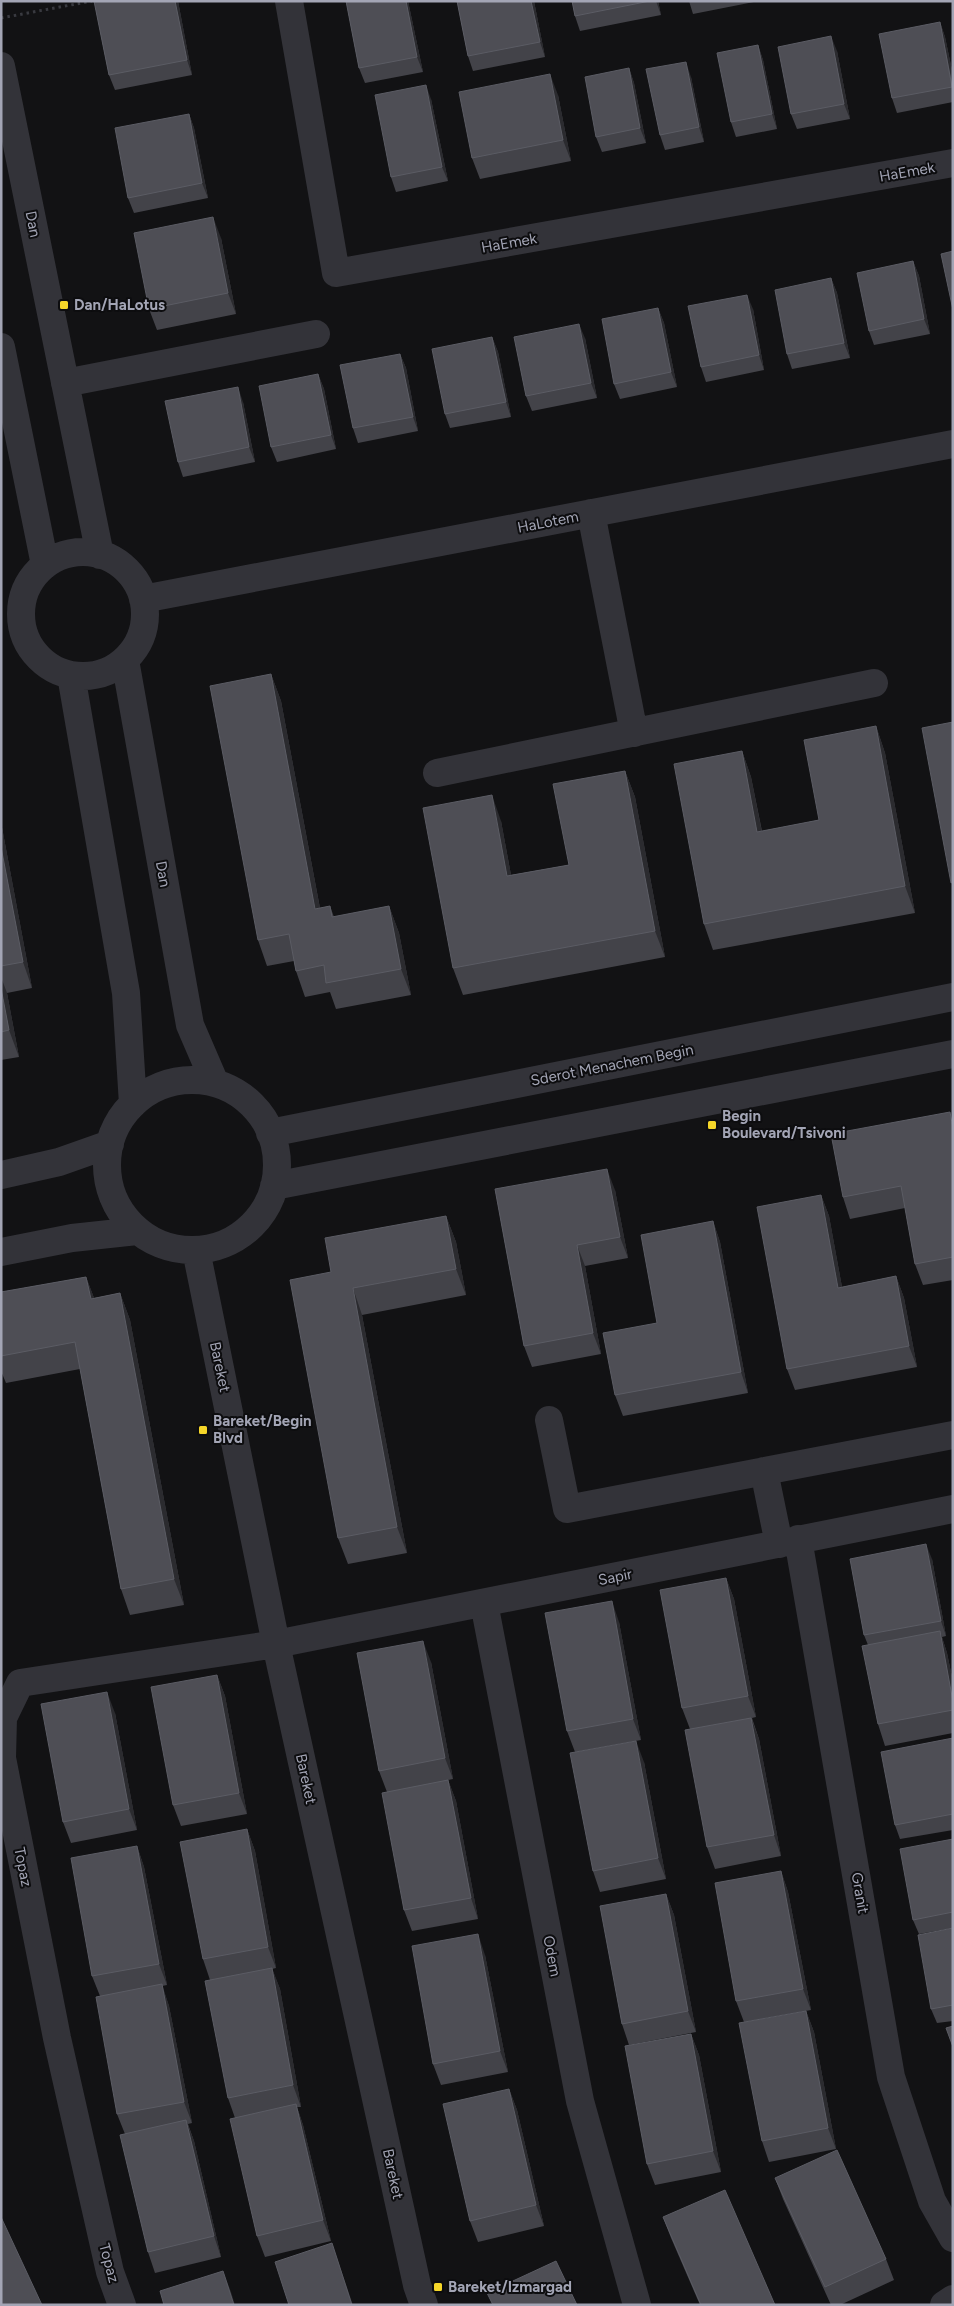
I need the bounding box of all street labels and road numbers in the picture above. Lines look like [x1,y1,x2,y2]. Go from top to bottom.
street label: HaEmek [878,158,937,186]
street label: Dan [22,209,44,239]
street label: HaEmek [480,229,539,257]
street label: HaLotem [516,507,580,537]
street label: Dan [152,859,174,889]
street label: Sderot Menachem Begin [529,1040,695,1090]
street label: Bareket [206,1340,234,1394]
street label: Sapir [596,1565,634,1589]
street label: Bareket [292,1752,320,1806]
street label: Topaz [10,1846,36,1888]
street label: Granit [848,1871,873,1915]
street label: Odem [539,1934,565,1978]
street label: Bareket [379,2147,407,2201]
street label: Topaz [95,2241,123,2285]

